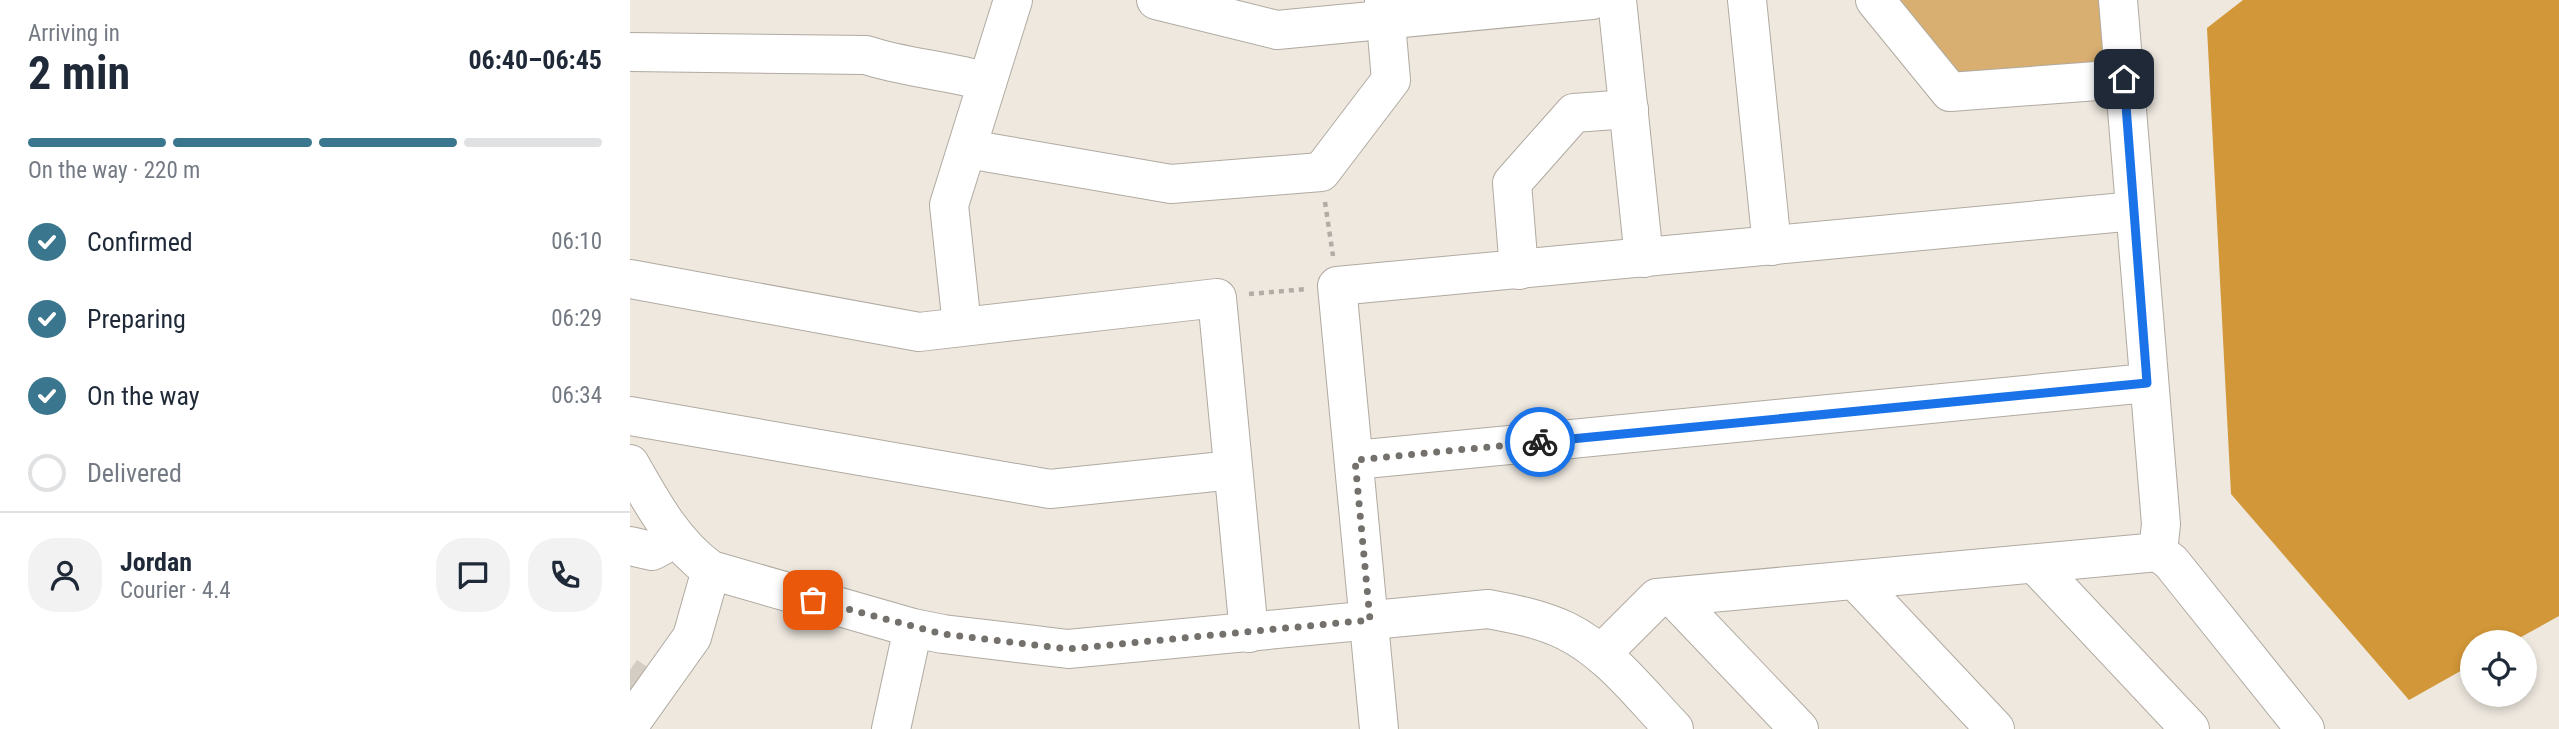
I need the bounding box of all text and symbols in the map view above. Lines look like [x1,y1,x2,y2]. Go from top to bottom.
text: Arriving in [28,20,120,47]
text: 06:40–06:45 [468,45,602,75]
text: 2 min [28,46,130,100]
pin [2094,49,2154,109]
icon: home [2105,60,2143,98]
text: On the way · 220 m [28,157,200,184]
icon: check [28,223,66,261]
text: Confirmed [87,227,193,257]
text: 06:10 [551,228,602,255]
icon: check [28,300,66,338]
text: Preparing [87,304,186,334]
text: 06:29 [551,305,602,332]
icon: check [28,377,66,415]
text: On the way [87,381,200,411]
text: 06:34 [551,382,602,409]
courier [1505,407,1575,477]
icon: bike [1521,423,1559,461]
text: Delivered [87,458,182,488]
button: person [28,538,102,612]
button: chat [436,538,510,612]
button: phone [528,538,602,612]
text: Jordan [120,547,192,577]
pin [783,570,843,630]
text: Courier · 4.4 [120,577,231,604]
icon: bag [794,581,832,619]
map controls [2460,630,2537,707]
button: locate [2460,630,2537,707]

